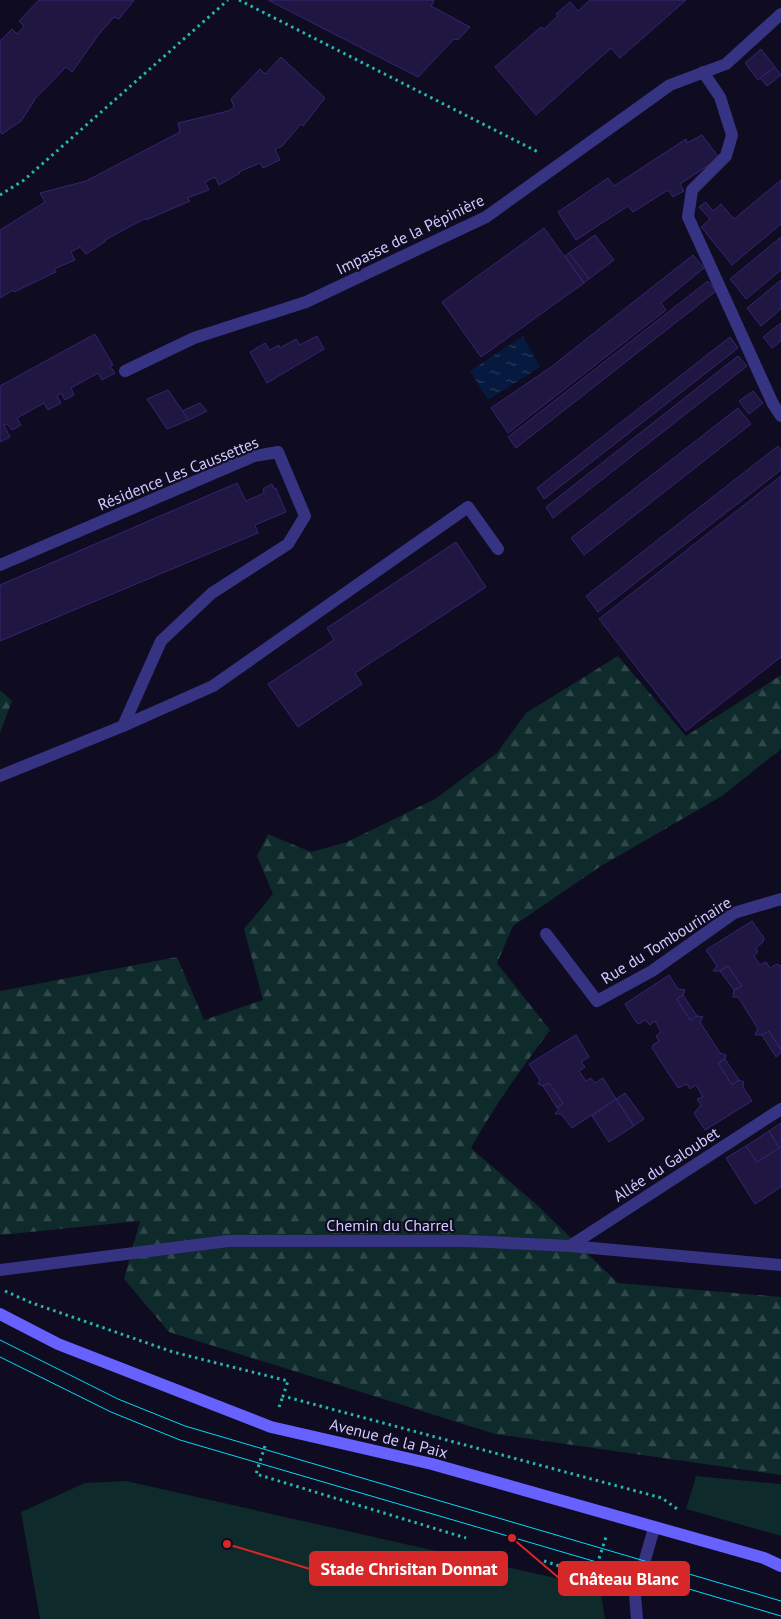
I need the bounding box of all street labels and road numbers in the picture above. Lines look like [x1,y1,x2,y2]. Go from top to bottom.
street label: Impasse de la Pépinière [333,189,487,279]
street label: Résidence Les Caussettes [95,431,262,514]
street label: Rue du Tombourinaire [597,892,735,988]
street label: Allée du Galoubet [609,1122,723,1206]
street label: Chemin du Charrel [326,1215,454,1235]
street label: Avenue de la Paix [328,1414,450,1462]

